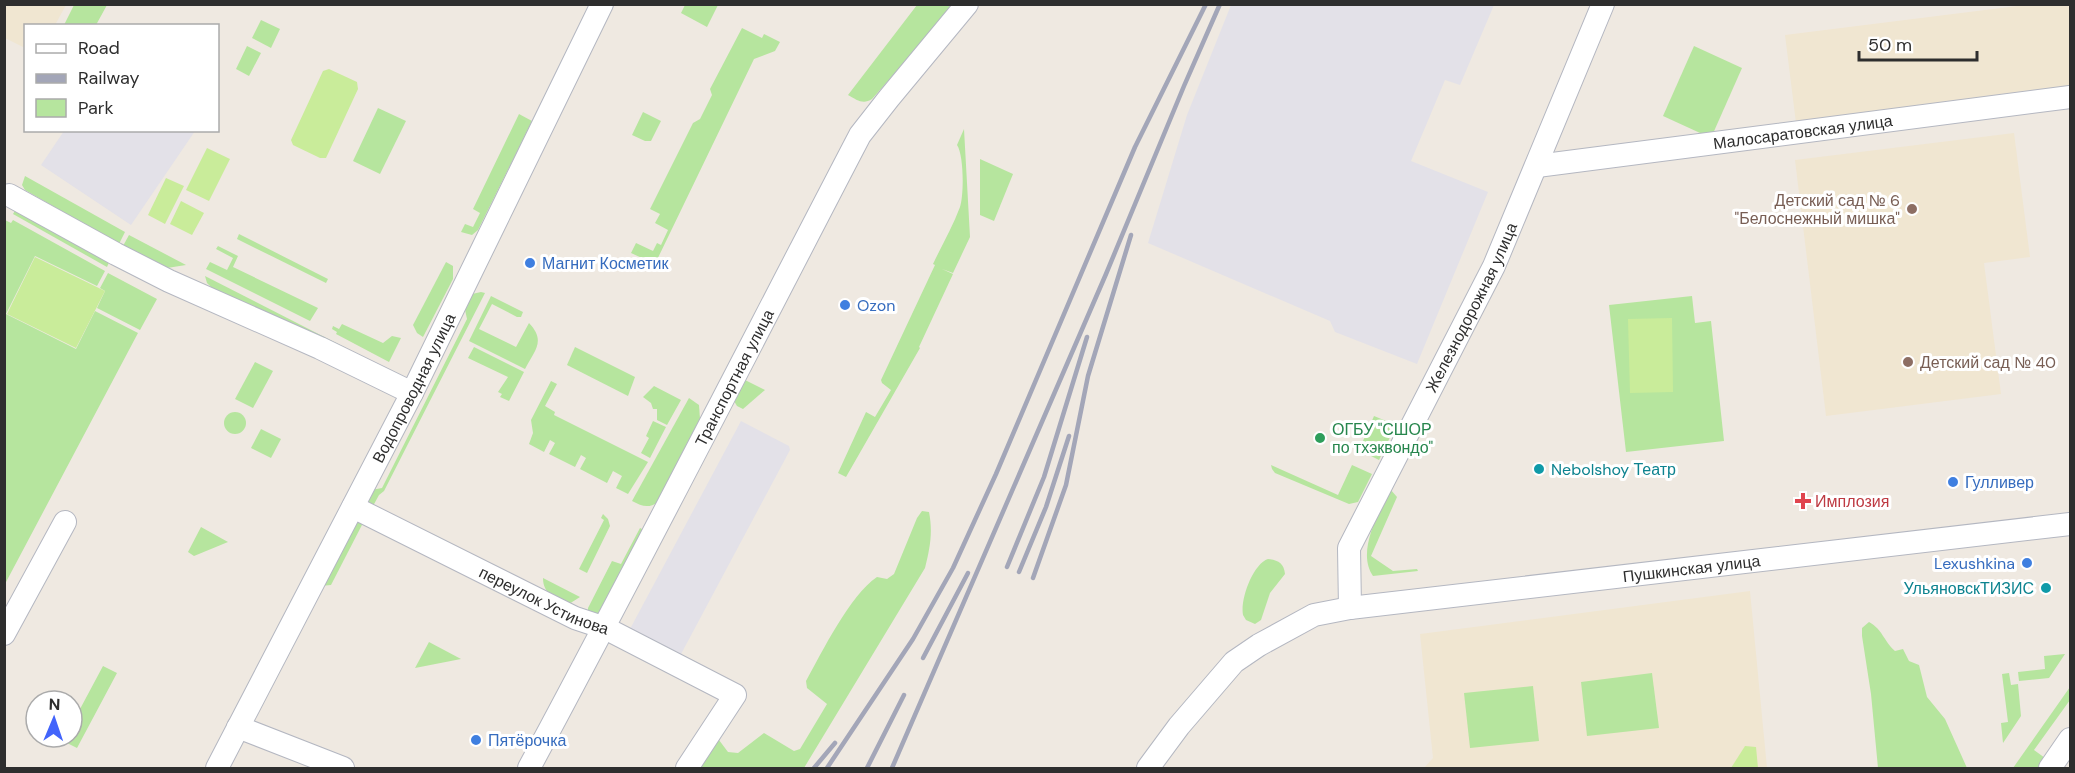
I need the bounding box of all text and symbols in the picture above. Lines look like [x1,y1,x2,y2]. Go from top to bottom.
legend [24,24,219,132]
scale bar [1859,24,1978,62]
text: 50 m [1868,33,1912,57]
text: Road [78,36,120,60]
text: Railway [78,66,140,90]
text: Park [78,96,114,120]
street label: Малосаратовская улица [1712,110,1894,154]
place label: Детский сад № 6 "Белоснежный мишка" [1735,190,1900,229]
marker: Детский сад № 6 "Белоснежный мишка" [1905,202,1919,216]
street label: Железнодорожная улица [1420,219,1522,396]
place label: Магнит Косметик [542,253,669,274]
marker: Магнит Косметик [523,256,537,270]
place label: Ozon [857,295,895,316]
marker: Ozon [838,298,852,312]
street label: Транспортная улица [690,305,778,450]
street label: Водопроводная улица [367,309,460,466]
place label: Детский сад № 40 [1920,352,2056,373]
marker: Детский сад № 40 [1901,355,1915,369]
place label: ОГБУ "СШОР по тхэквондо" [1332,419,1434,458]
marker: ОГБУ "СШОР по тхэквондо" [1313,431,1327,445]
place label: Nebolshoy Театр [1551,459,1676,480]
marker: Nebolshoy Театр [1532,462,1546,476]
place label: Гулливер [1965,472,2034,493]
marker: Гулливер [1946,475,1960,489]
place label: Имплозия [1815,491,1889,512]
marker: Имплозия [1796,494,1810,508]
street label: Пушкинская улица [1622,550,1762,587]
place label: Lexushkina [1934,553,2015,574]
marker: Lexushkina [2020,556,2034,570]
street label: переулок Устинова [476,561,612,639]
place label: УльяновскТИЗИС [1904,578,2034,599]
marker: УльяновскТИЗИС [2039,581,2053,595]
north arrow [24,689,84,749]
text: N [48,694,61,715]
place label: Пятёрочка [488,730,567,751]
marker: Пятёрочка [469,733,483,747]

